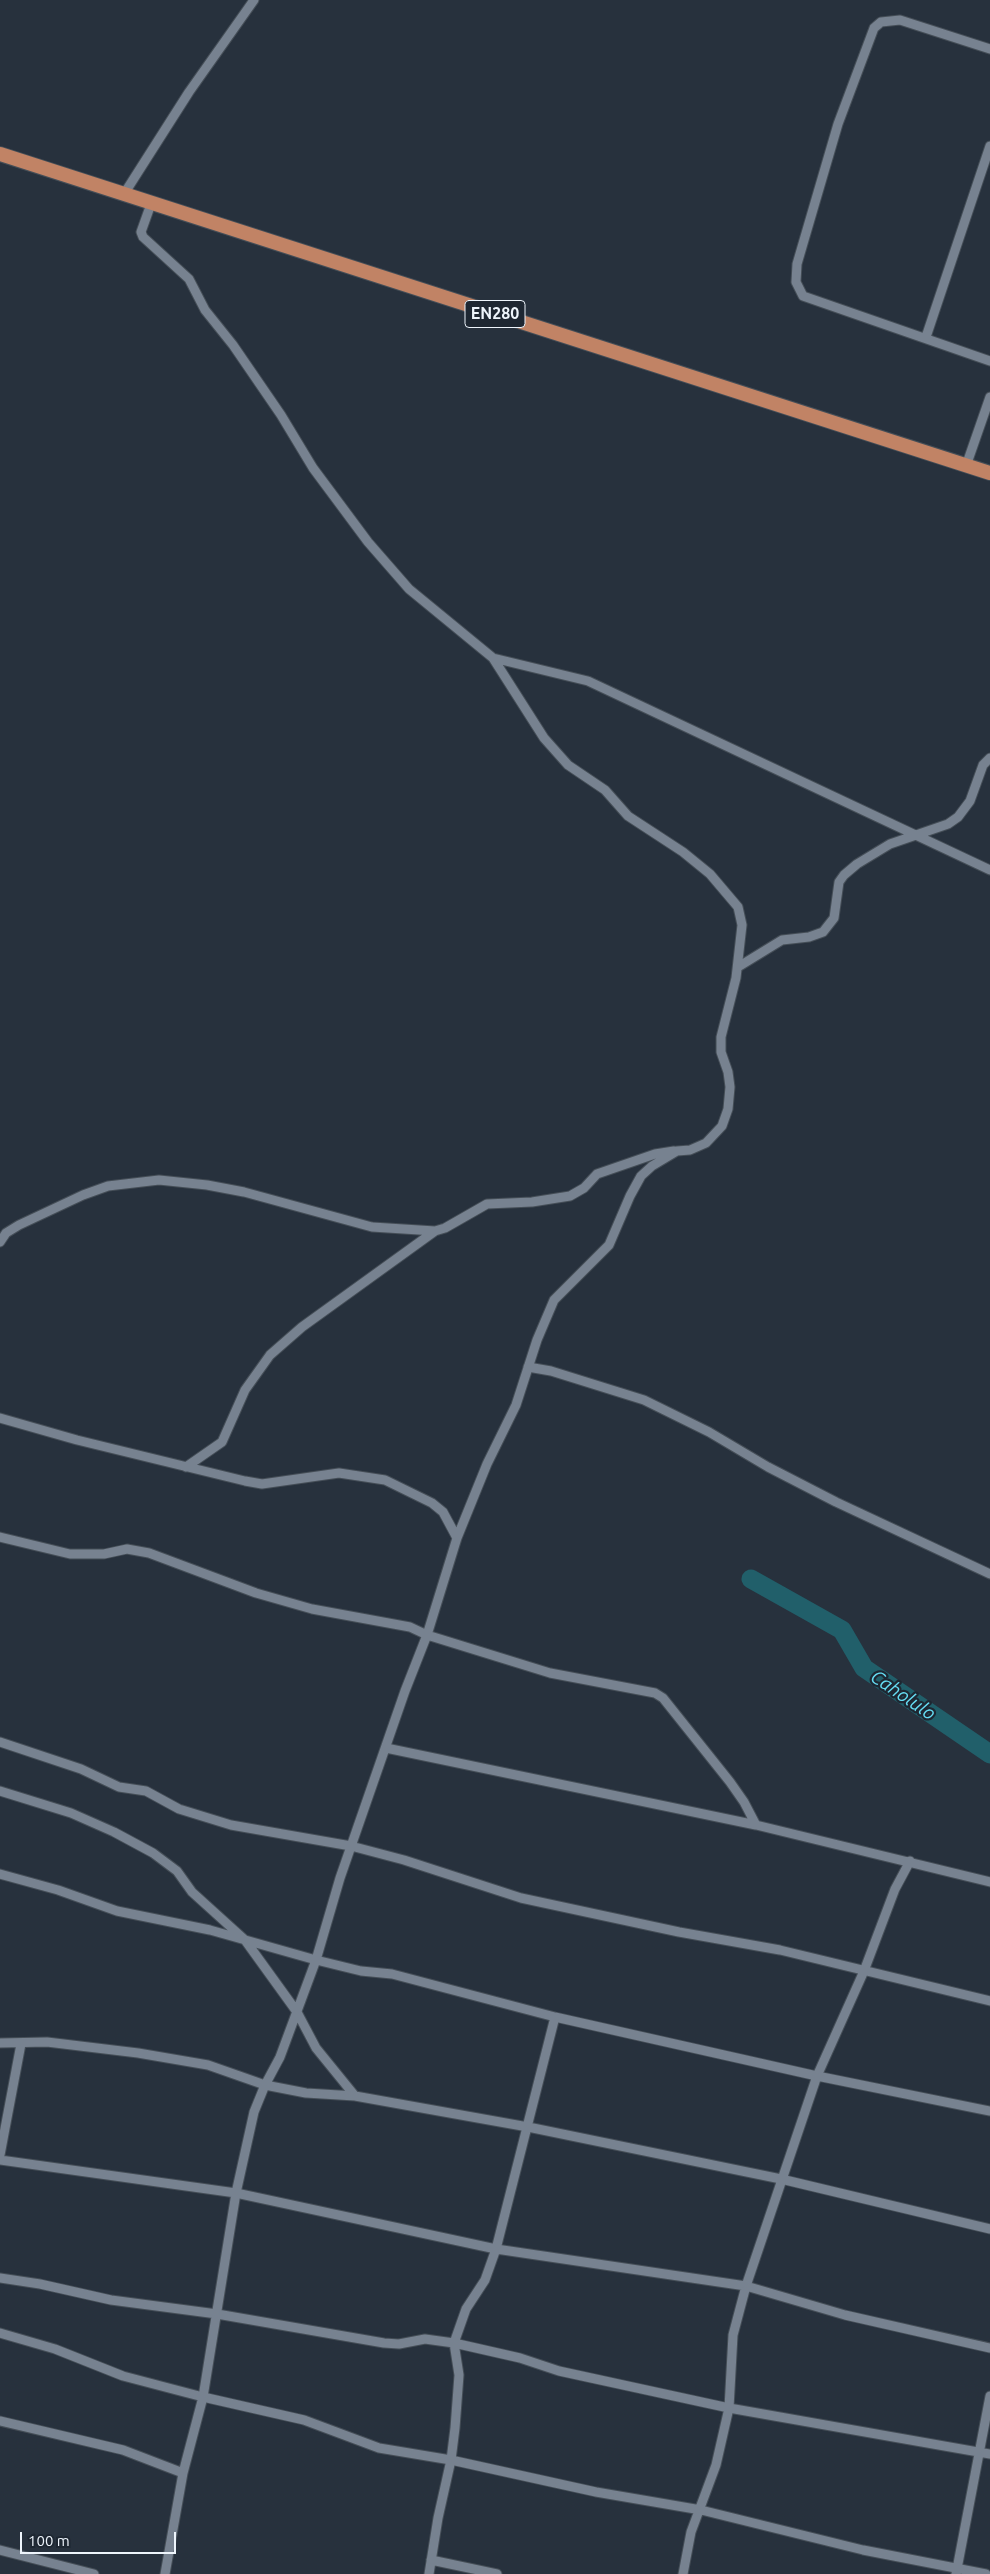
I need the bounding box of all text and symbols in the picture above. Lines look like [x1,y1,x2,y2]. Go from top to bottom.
road number: EN280 [465,300,525,328]
water label: Caholulo [866,1665,940,1725]
scale bar [22,2522,179,2554]
text: 100 m [28,2532,70,2549]

